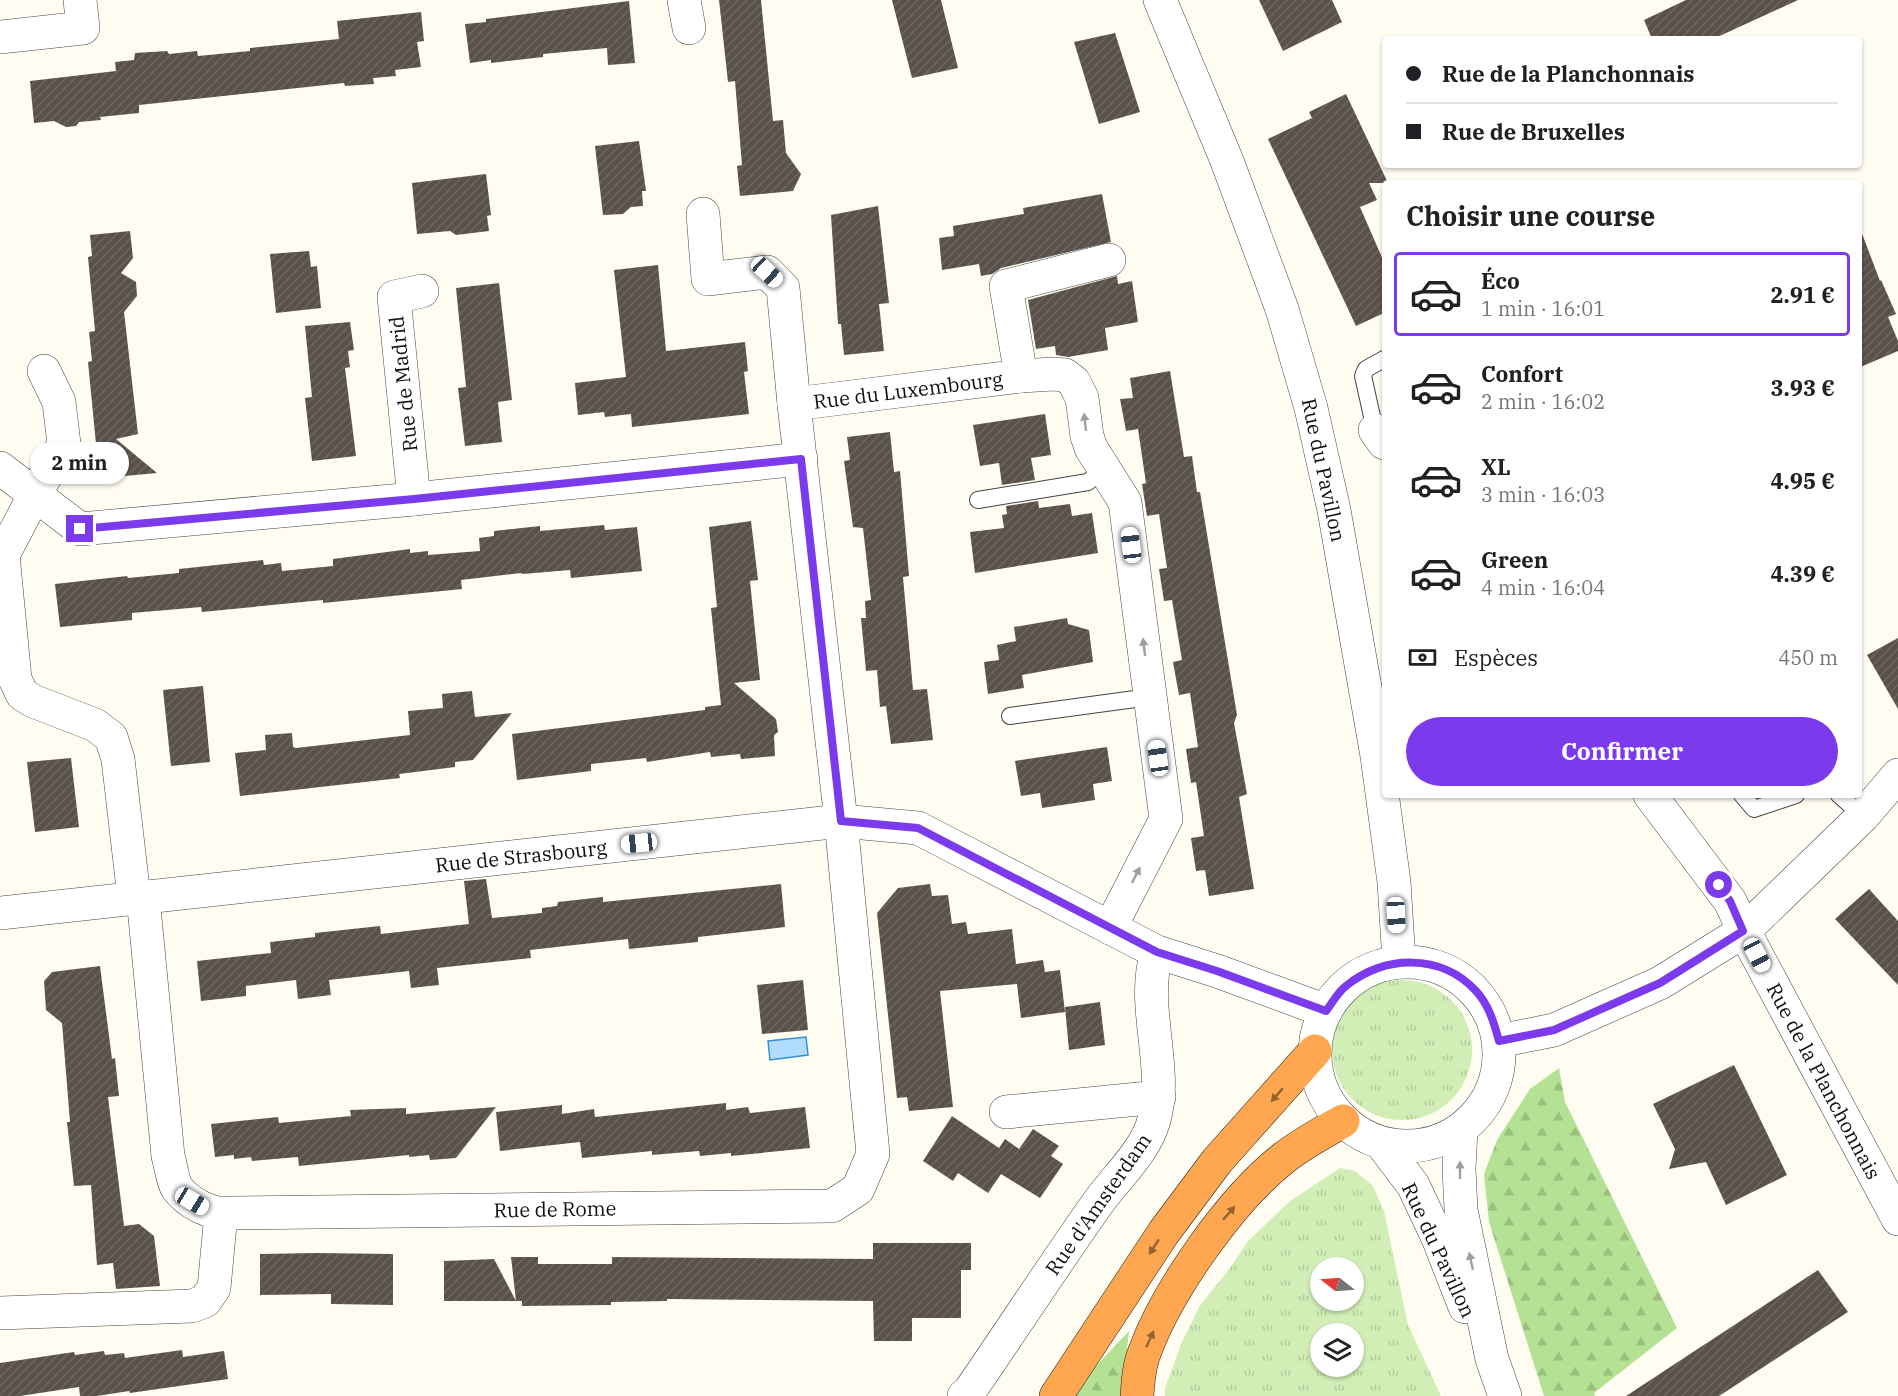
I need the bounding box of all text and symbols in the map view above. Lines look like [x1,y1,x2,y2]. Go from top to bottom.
text: Rue de la Planchonnais [1442,59,1694,88]
text: Rue de Bruxelles [1442,117,1625,146]
text: Choisir une course [1406,198,1655,233]
car [748,253,786,291]
text: Éco [1481,266,1520,295]
icon: car [1409,267,1463,321]
text: 2.91 € [1770,280,1835,309]
text: 1 min · 16:01 [1481,295,1605,322]
street label: Rue de Madrid [382,315,424,453]
text: Confort [1481,359,1563,388]
icon: car [1409,360,1463,414]
street label: Rue du Luxembourg [812,365,1004,415]
text: 3.93 € [1770,373,1835,402]
text: 2 min · 16:02 [1481,388,1605,415]
street label: Rue du Pavillon [1296,396,1352,544]
one-way arrow [1081,412,1090,431]
callout: 2 min [31,442,130,484]
text: 2 min [52,449,108,476]
text: XL [1481,452,1511,481]
icon: car [1409,453,1463,507]
text: 4.95 € [1770,466,1835,495]
text: 3 min · 16:03 [1481,481,1605,508]
route end [66,515,93,542]
car [1120,526,1142,564]
text: Green [1481,545,1548,574]
icon: car [1409,546,1463,600]
text: 4.39 € [1770,559,1835,588]
text: 4 min · 16:04 [1481,574,1605,601]
one-way arrow [1139,637,1148,656]
icon: cash [1406,641,1439,674]
text: Espèces [1454,643,1538,672]
text: 450 m [1778,644,1838,671]
button: Confirmer [1406,717,1838,786]
car [1147,739,1169,777]
car [620,832,658,854]
street label: Rue de Strasbourg [434,834,608,878]
one-way arrow [1132,867,1141,884]
route start [1705,871,1732,898]
car [1386,897,1406,933]
car [1741,935,1773,975]
street label: Rue de la Planchonnais [1761,978,1887,1184]
one-way arrow [1270,1088,1284,1103]
street label: Rue d'Amsterdam [1039,1128,1157,1280]
one-way arrow [1455,1160,1464,1179]
street label: Rue du Pavillon [1396,1178,1482,1322]
car [172,1184,212,1218]
street label: Rue de Rome [493,1194,617,1224]
one-way arrow [1222,1206,1235,1221]
one-way arrow [1149,1238,1160,1255]
one-way arrow [1466,1251,1475,1270]
north arrow [1310,1257,1364,1311]
map controls [1310,1257,1364,1377]
button: layers [1310,1323,1364,1377]
one-way arrow [1145,1331,1154,1348]

